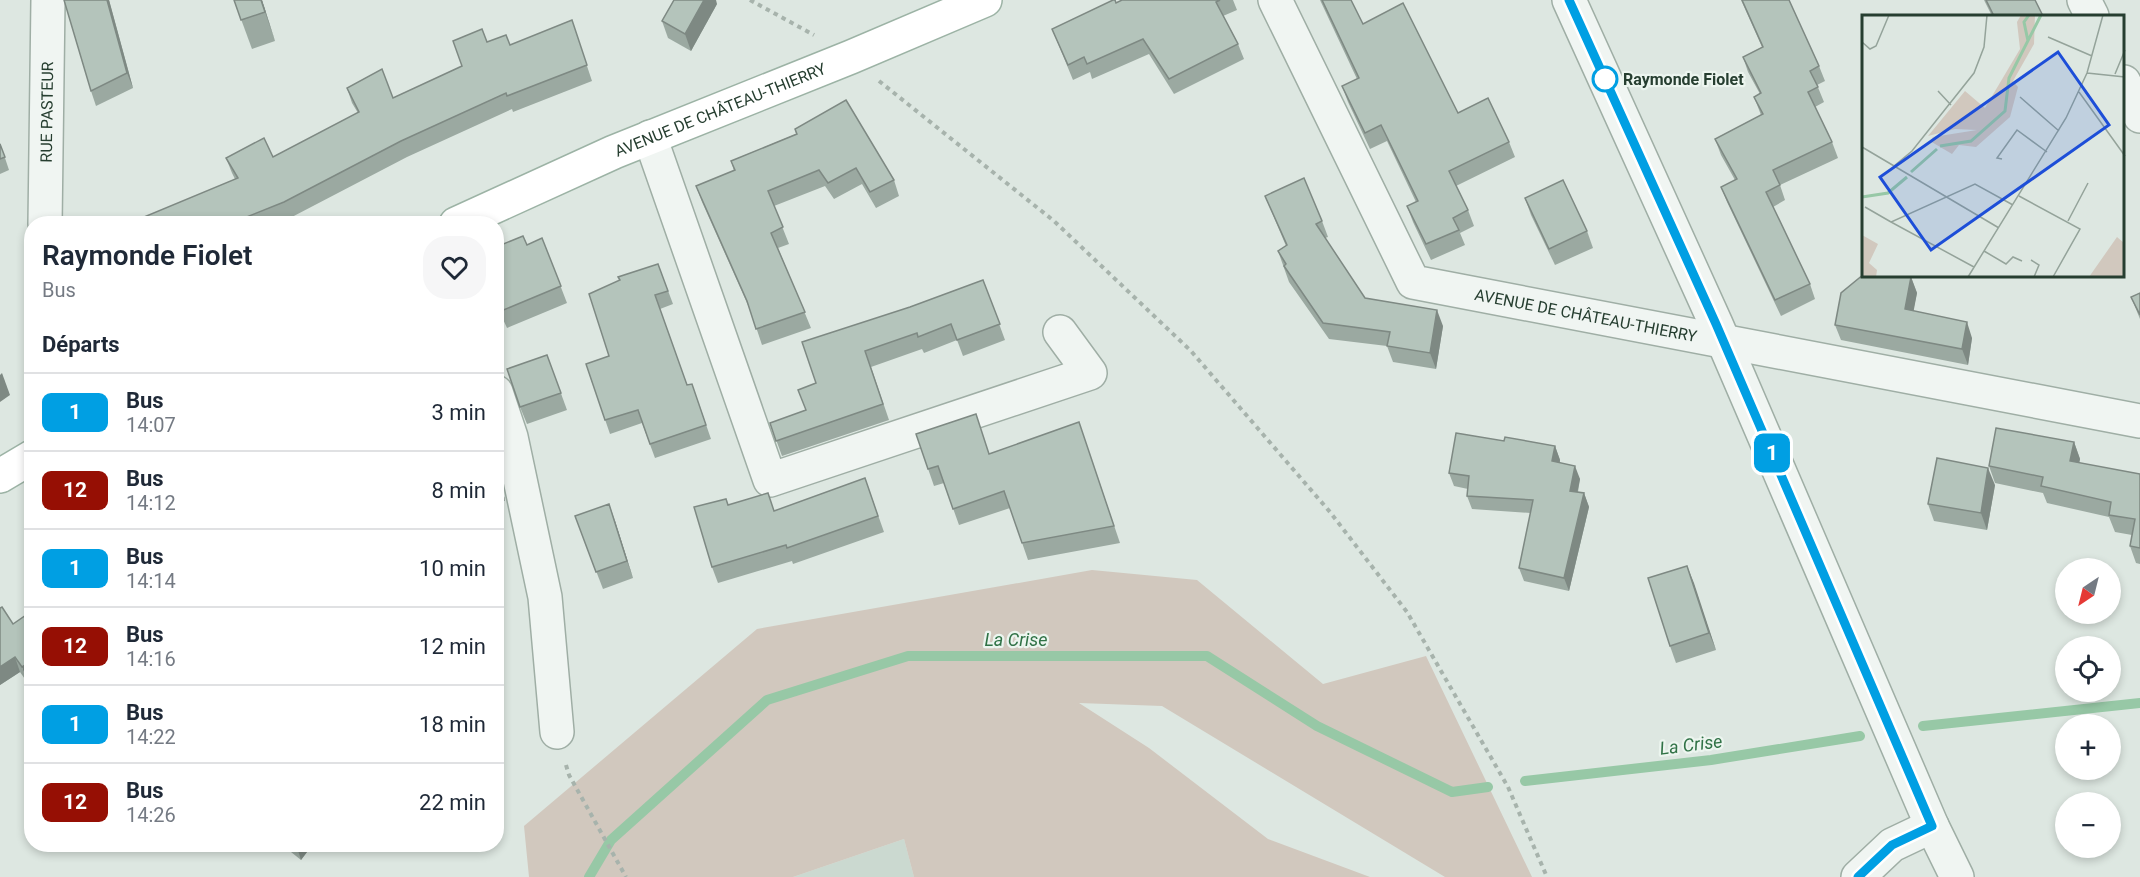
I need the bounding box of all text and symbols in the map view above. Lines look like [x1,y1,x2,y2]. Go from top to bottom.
inset map [1862,15,2125,278]
street label: AVENUE DE CHÂTEAU-THIERRY [612,59,829,161]
street label: RUE PASTEUR [37,61,57,163]
marker: Raymonde Fiolet [1592,66,1618,92]
place label: Raymonde Fiolet [1623,70,1744,89]
button: heart [423,236,486,299]
text: Raymonde Fiolet [42,239,252,272]
text: Bus [42,278,76,302]
street label: AVENUE DE CHÂTEAU-THIERRY [1473,285,1699,346]
text: Départs [42,332,120,357]
text: Bus [126,388,164,413]
text: 1 [69,400,81,424]
text: 3 min [431,400,486,425]
text: 14:07 [126,413,176,437]
line badge: 1 [1752,434,1792,472]
text: 1 [1766,441,1778,465]
text: Bus [126,466,164,491]
text: 12 [63,478,87,502]
text: 8 min [431,478,486,503]
text: 14:12 [126,491,176,515]
text: Bus [126,544,164,569]
text: 1 [69,556,81,580]
text: 10 min [419,556,486,581]
north arrow [2055,558,2121,624]
map controls [2055,558,2121,858]
text: 14:14 [126,569,176,593]
text: Bus [126,622,164,647]
water label: La Crise [984,629,1048,650]
text: 12 [63,634,87,658]
text: 12 min [419,634,486,659]
button: locate [2055,636,2121,702]
text: 14:16 [126,647,176,671]
text: Bus [126,700,164,725]
text: 1 [69,712,81,736]
text: 18 min [419,712,486,737]
button: + [2055,714,2121,780]
text: 14:22 [126,725,176,749]
water label: La Crise [1658,730,1724,759]
text: Bus [126,778,164,803]
text: 12 [63,790,87,814]
text: 22 min [419,790,486,815]
button: − [2055,792,2121,858]
text: 14:26 [126,803,176,827]

